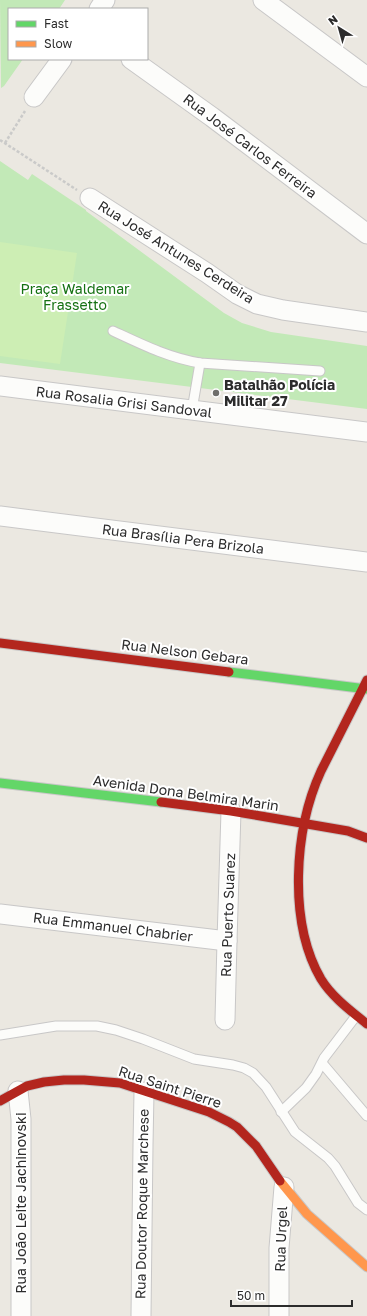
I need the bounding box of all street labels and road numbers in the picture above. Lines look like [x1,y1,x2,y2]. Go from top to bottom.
street label: Rua José Carlos Ferreira [180,90,321,201]
street label: Rua José Antunes Cerdeira [95,197,257,307]
street label: Rua Rosalia Grisi Sandoval [35,382,213,421]
street label: Rua Brasília Pera Brizola [101,520,265,557]
street label: Rua Nelson Gebara [120,635,250,668]
street label: Avenida Dona Belmira Marin [92,771,280,814]
street label: Rua Puerto Suarez [217,853,238,977]
street label: Rua Emmanuel Chabrier [32,908,195,945]
street label: Rua Saint Pierre [117,1062,224,1111]
street label: Rua Doutor Roque Marchese [131,1109,152,1299]
street label: Rua João Leite Jachinovski [12,1112,29,1294]
street label: Rua Urgel [271,1206,290,1272]

